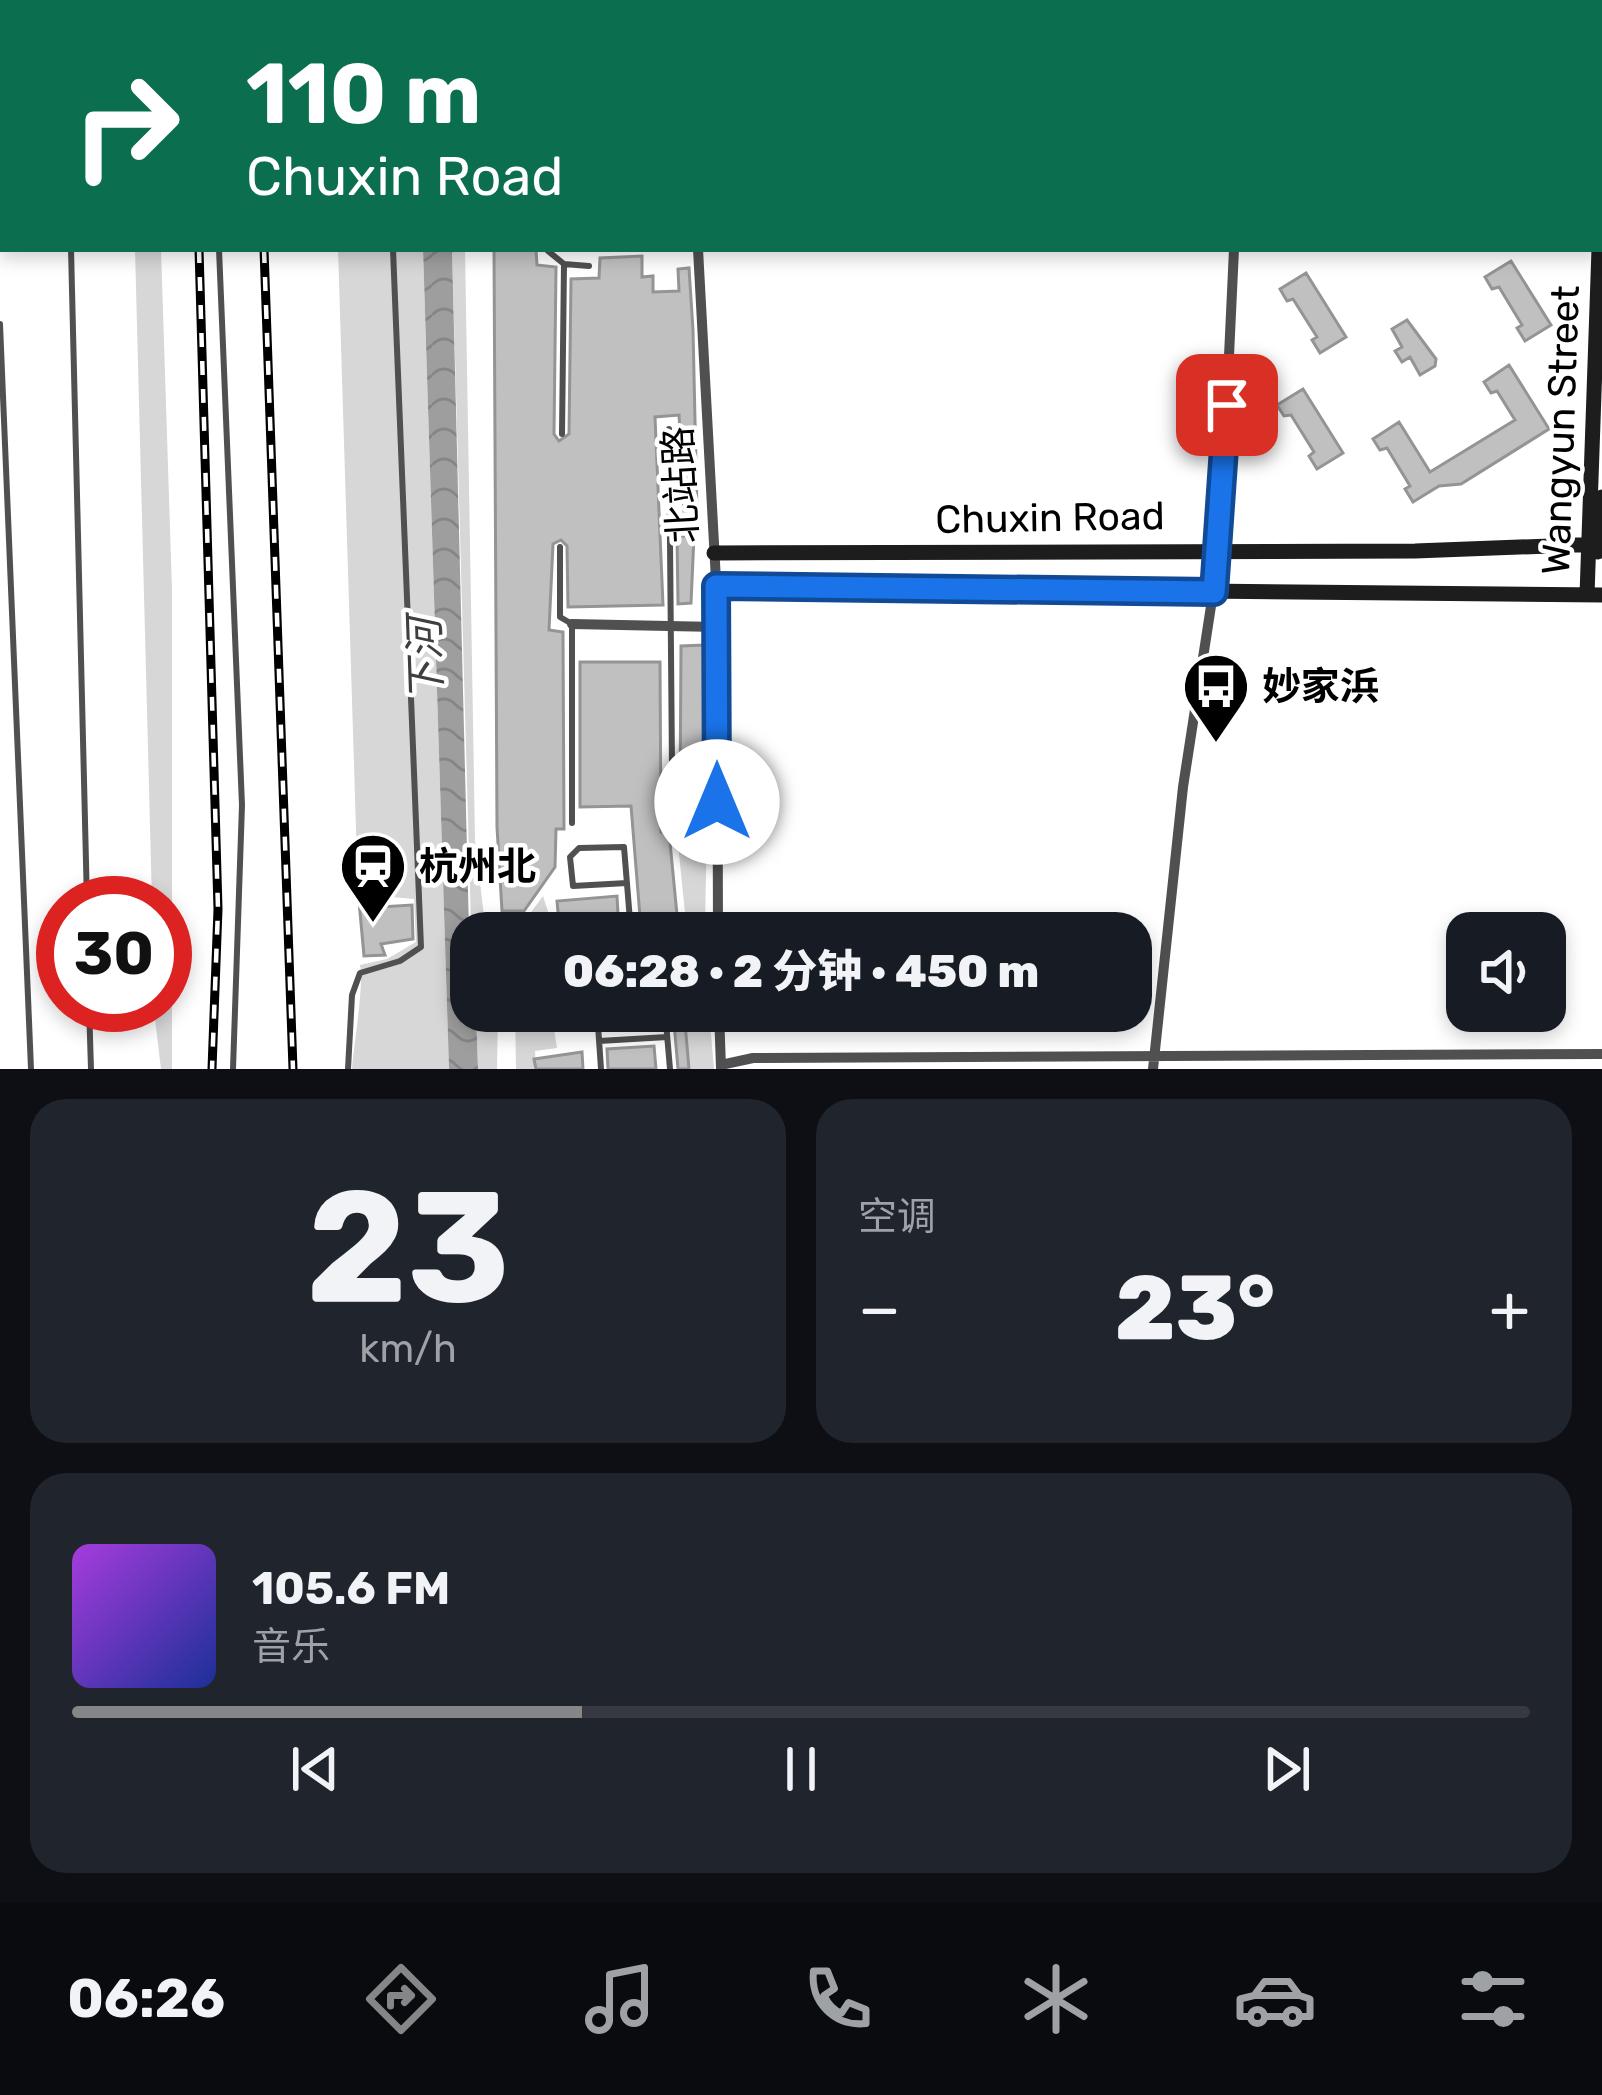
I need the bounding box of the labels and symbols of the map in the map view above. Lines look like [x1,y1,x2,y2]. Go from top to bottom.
street label: Wangyun Street [1533,284,1589,576]
pin [1176,354,1278,456]
street label: 北站路 [655,425,707,545]
street label: Chuxin Road [935,493,1165,543]
water label: 下河 [399,610,452,703]
bus stop icon: 妙家浜 [1181,651,1251,745]
place label: 妙家浜 [1262,664,1379,710]
position arrow [654,739,780,865]
station icon: 杭州北 [338,831,408,925]
place label: 杭州北 [419,844,536,890]
speed limit sign: 30 [36,876,192,1032]

